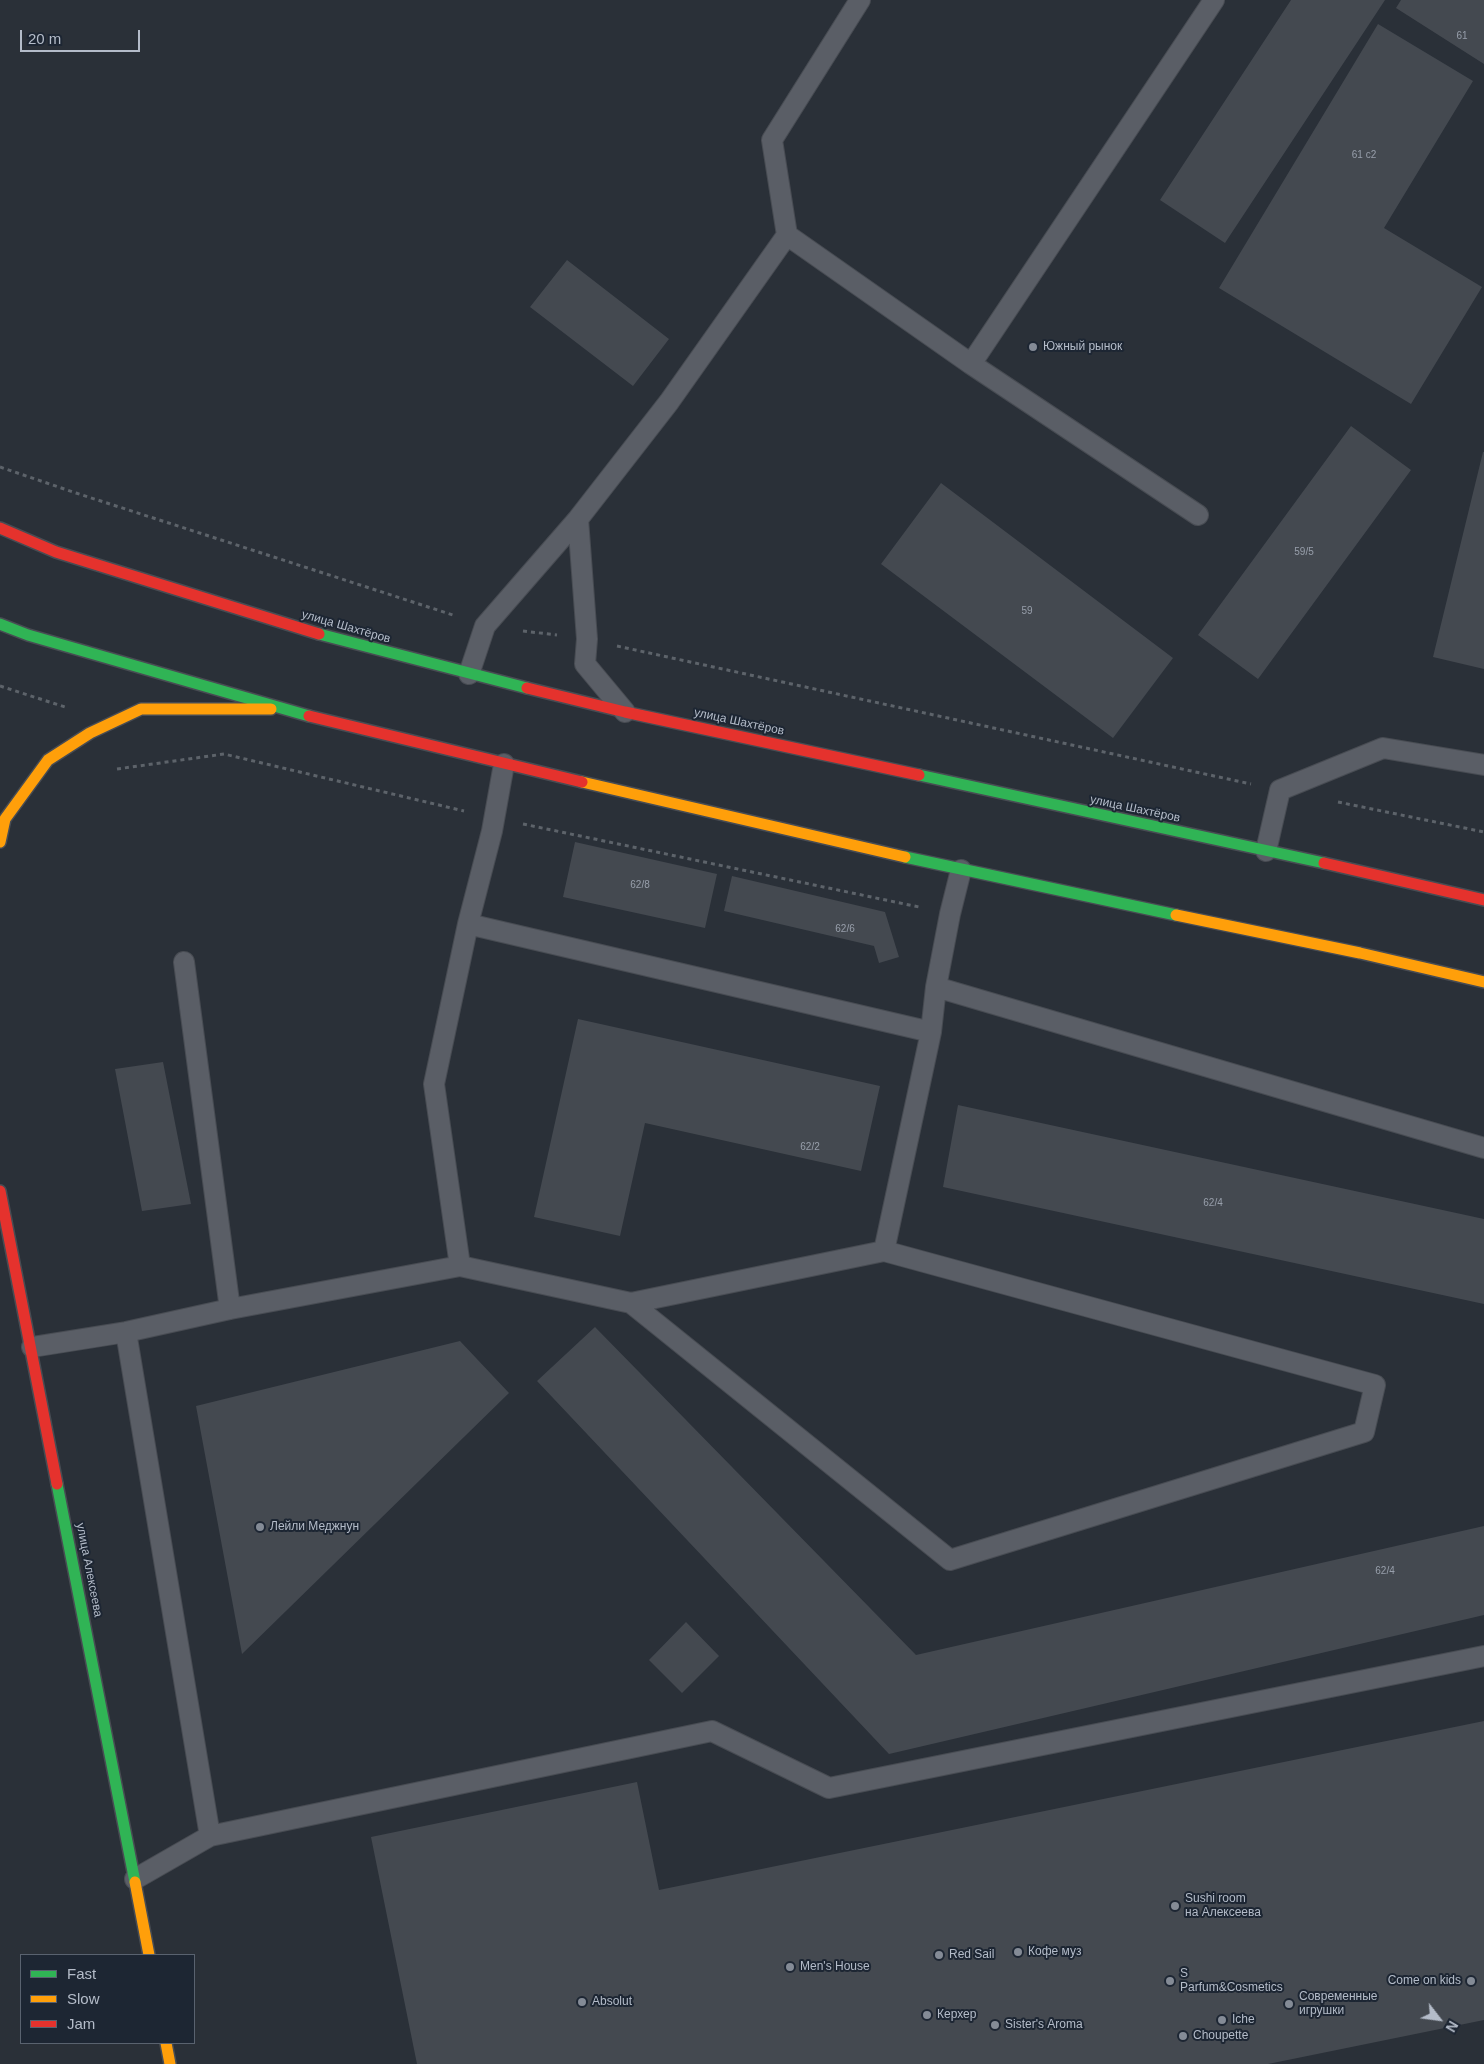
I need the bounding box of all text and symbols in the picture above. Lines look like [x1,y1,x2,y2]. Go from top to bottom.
scale bar [22,20,142,52]
text: 20 m [28,30,61,47]
house number: 61 [1456,30,1468,42]
house number: 61 с2 [1352,149,1376,161]
place label: Южный рынок [1043,340,1122,354]
marker: Южный рынок [1027,341,1039,353]
house number: 59/5 [1294,546,1314,558]
house number: 59 [1021,605,1033,617]
street label: улица Шахтёров [300,607,392,647]
street label: улица Шахтёров [693,705,785,739]
street label: улица Шахтёров [1089,792,1181,826]
house number: 62/8 [630,879,650,891]
house number: 62/6 [835,923,855,935]
house number: 62/2 [800,1141,820,1153]
house number: 62/4 [1203,1197,1223,1209]
place label: Лейли Меджнун [270,1520,359,1534]
marker: Лейли Меджнун [254,1521,266,1533]
street label: улица Алексеева [73,1522,105,1618]
house number: 62/4 [1375,1565,1395,1577]
place label: Sushi room на Алексеева [1185,1892,1261,1920]
marker: Sushi room на Алексеева [1169,1900,1181,1912]
place label: Кофе муз [1028,1945,1081,1959]
marker: Кофе муз [1012,1946,1024,1958]
place label: Red Sail [949,1948,994,1962]
marker: Red Sail [933,1949,945,1961]
legend [20,1954,195,2044]
place label: Men's House [800,1960,870,1974]
marker: Men's House [784,1961,796,1973]
text: Fast [67,1965,96,1982]
place label: S Parfum&Cosmetics [1180,1967,1283,1995]
place label: Come on kids [1388,1974,1461,1988]
marker: S Parfum&Cosmetics [1164,1975,1176,1987]
marker: Come on kids [1465,1975,1477,1987]
text: Slow [67,1990,100,2007]
place label: Современные игрушки [1299,1990,1378,2018]
north arrow [1414,1994,1464,2044]
place label: Absolut [592,1995,632,2009]
marker: Absolut [576,1996,588,2008]
marker: Современные игрушки [1283,1998,1295,2010]
place label: Керхер [937,2008,976,2022]
marker: Керхер [921,2009,933,2021]
place label: Iche [1232,2013,1255,2027]
marker: Iche [1216,2014,1228,2026]
text: Jam [67,2015,95,2032]
place label: Sister's Aroma [1005,2018,1083,2032]
text: N [1443,2018,1461,2035]
marker: Sister's Aroma [989,2019,1001,2031]
place label: Choupette [1193,2029,1248,2043]
marker: Choupette [1177,2030,1189,2042]

